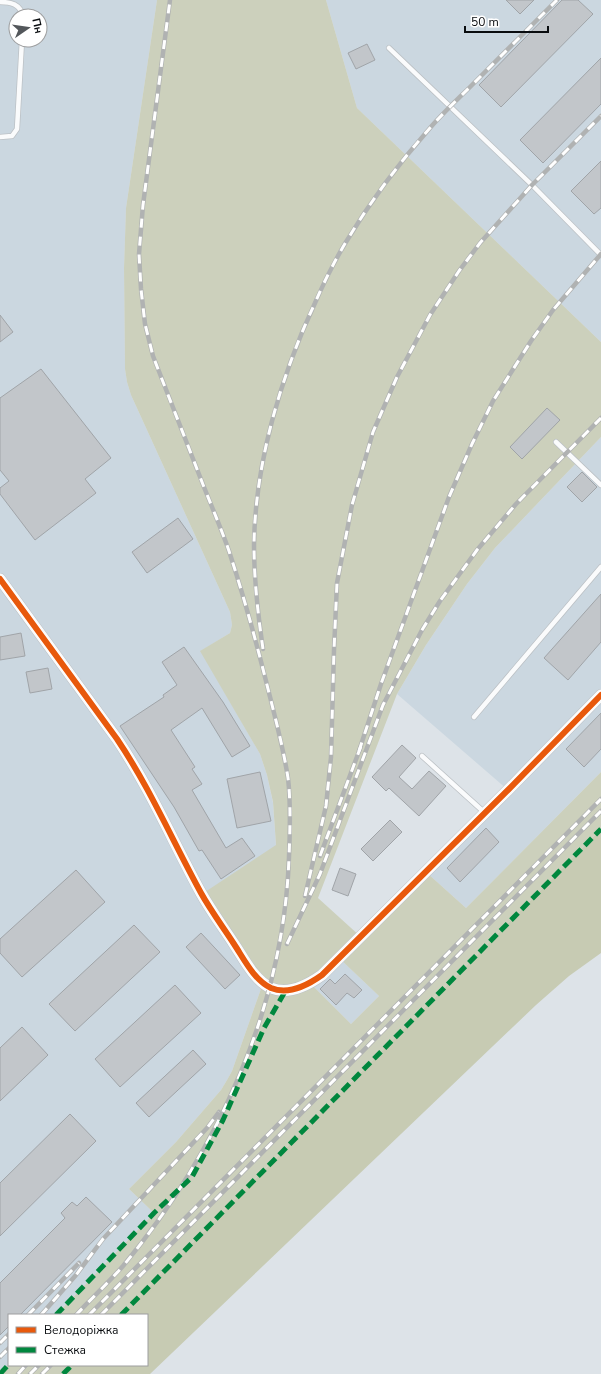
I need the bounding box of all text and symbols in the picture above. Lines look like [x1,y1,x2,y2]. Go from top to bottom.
north arrow [8,8,48,48]
scale bar [465,8,548,34]
text: 50 m [471,14,499,30]
text: Пн [28,17,46,35]
legend [8,1314,148,1366]
text: Велодоріжка [44,1322,118,1338]
text: Стежка [44,1342,86,1358]

